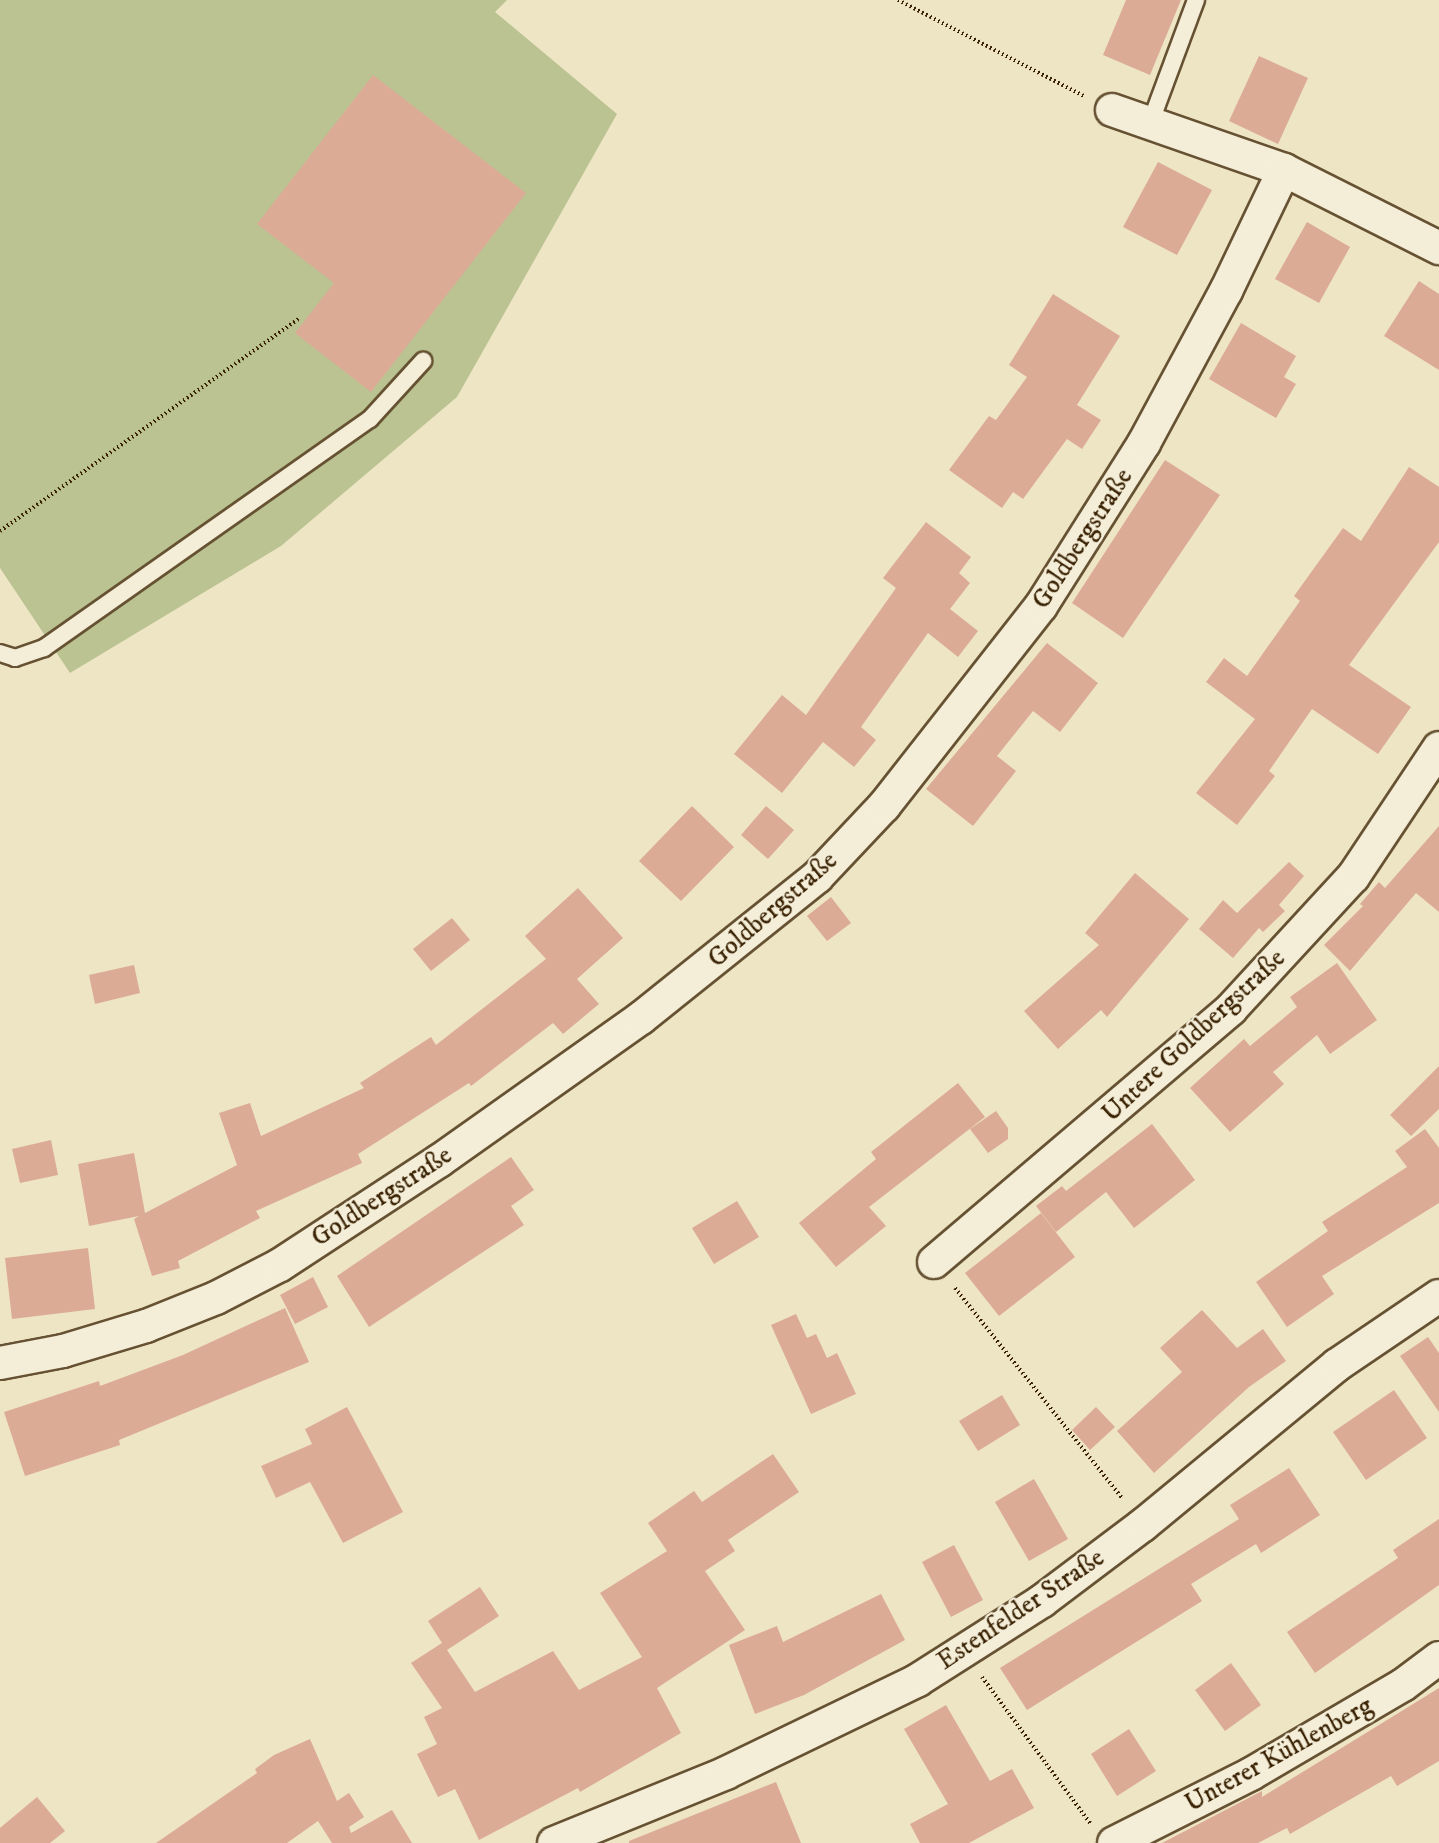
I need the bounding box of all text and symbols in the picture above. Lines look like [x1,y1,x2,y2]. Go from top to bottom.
street label: Goldbergstraße [1026,463,1140,615]
street label: Goldbergstraße [702,845,844,975]
street label: Untere Goldbergstraße [1096,943,1292,1129]
street label: Goldbergstraße [306,1140,458,1254]
street label: Estenfelder Straße [932,1543,1110,1677]
street label: Unterer Kühlenberg [1180,1691,1378,1819]

